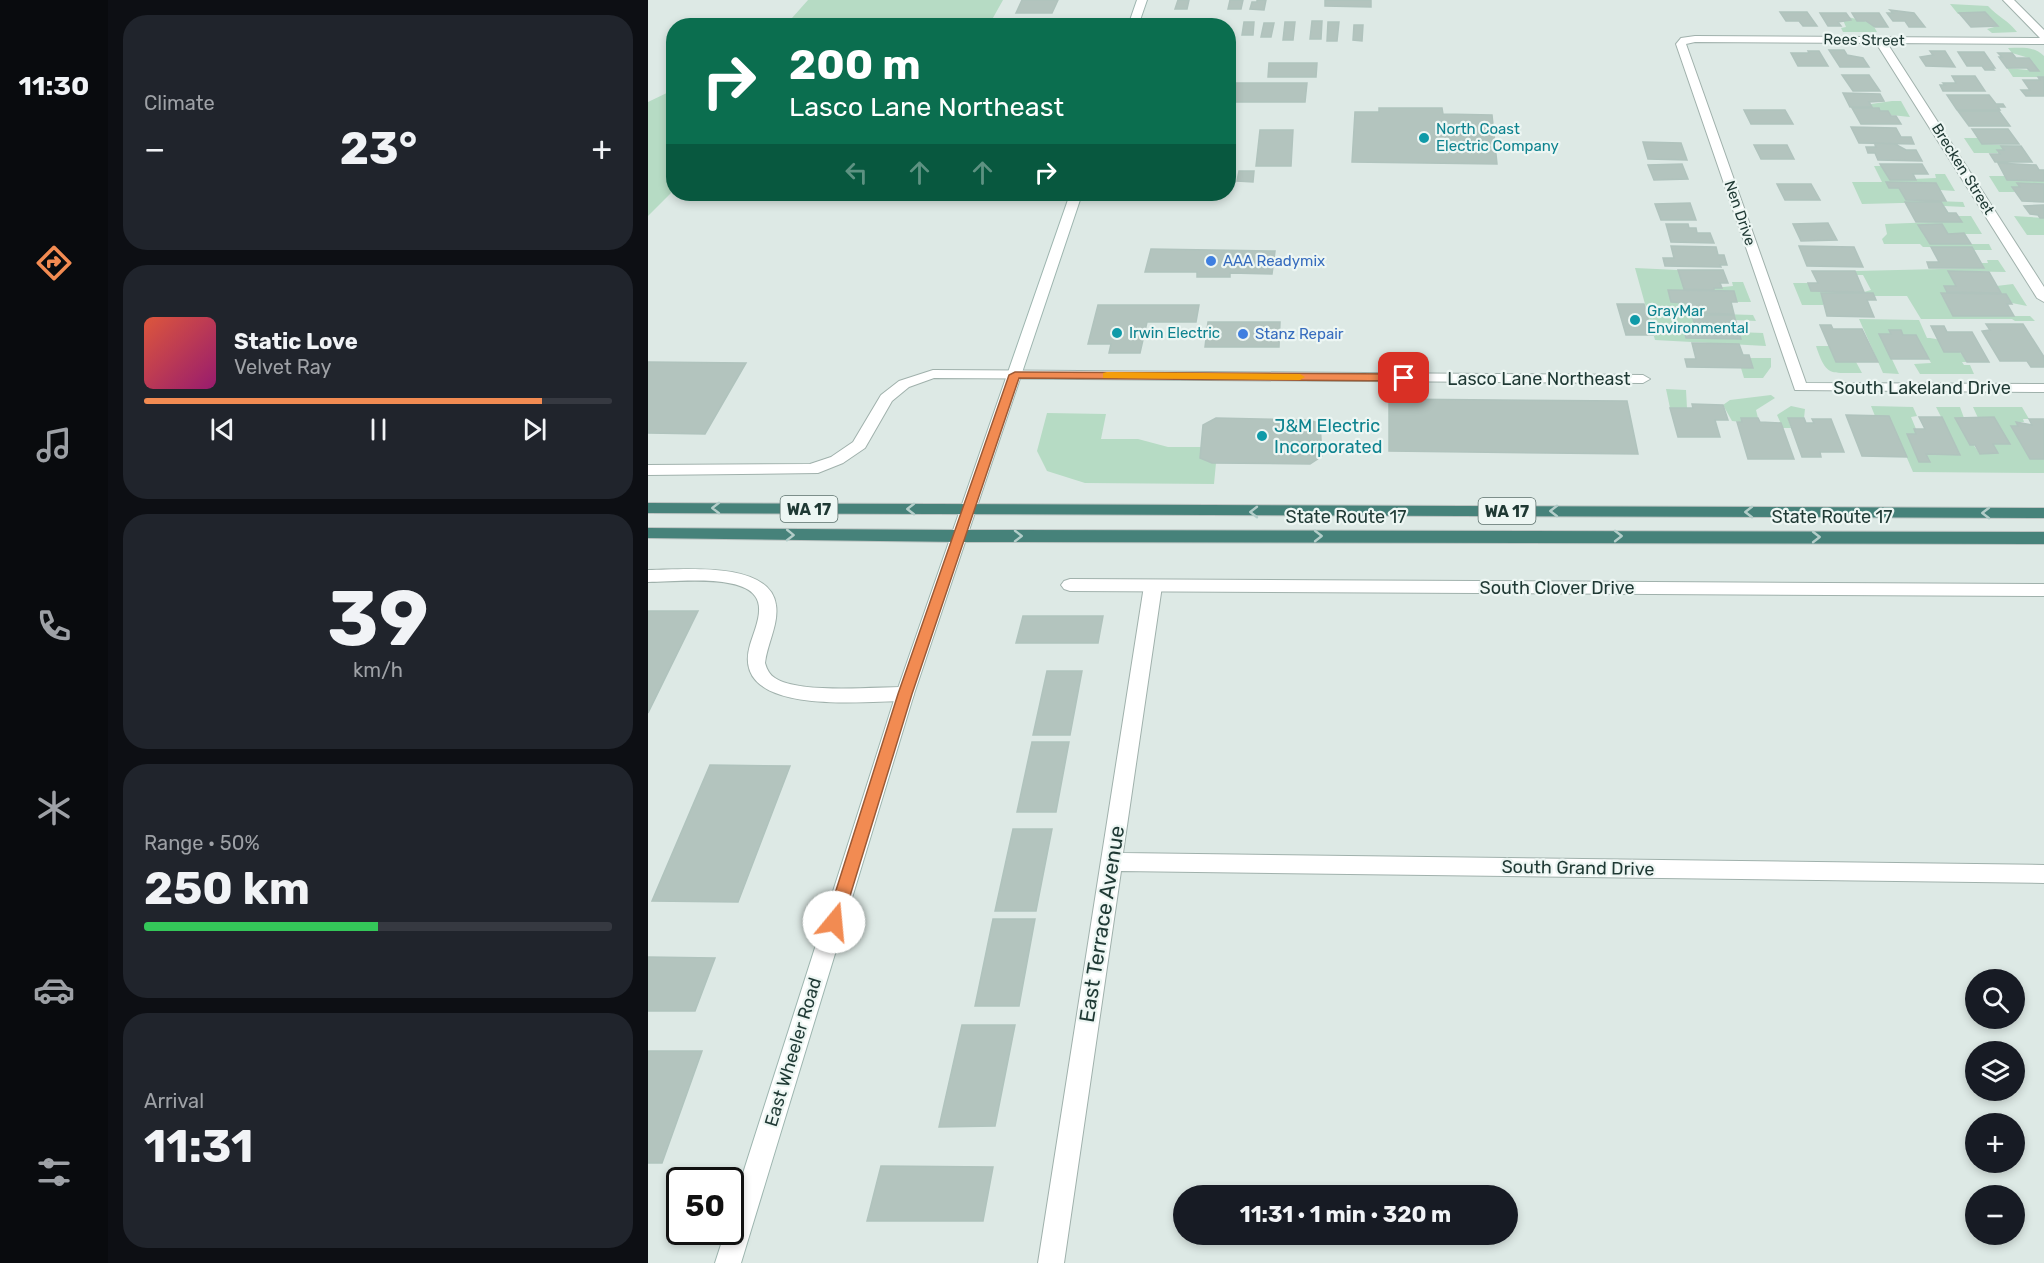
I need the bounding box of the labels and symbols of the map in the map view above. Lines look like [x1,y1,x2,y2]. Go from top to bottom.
street label: Rees Street [1823,30,1905,50]
place label: North Coast Electric Company [1436,120,1559,155]
street label: Brecken Street [1928,120,1998,218]
marker: North Coast Electric Company [1417,131,1431,145]
street label: Nen Drive [1720,178,1760,248]
place label: AAA Readymix [1223,252,1325,270]
marker: AAA Readymix [1204,254,1218,268]
place label: GrayMar Environmental [1647,302,1749,337]
marker: GrayMar Environmental [1628,313,1642,327]
place label: Irwin Electric [1129,324,1220,342]
place label: Stanz Repair [1255,325,1344,343]
marker: Irwin Electric [1110,326,1124,340]
marker: Stanz Repair [1236,327,1250,341]
pin [1378,352,1429,403]
street label: Lasco Lane Northeast [1447,368,1631,390]
street label: South Lakeland Drive [1833,377,2011,399]
place label: J&M Electric Incorporated [1274,415,1382,458]
marker: J&M Electric Incorporated [1255,429,1269,443]
road number: WA 17 [780,496,838,522]
road number: WA 17 [1478,498,1536,524]
one-way arrow [711,502,720,514]
one-way arrow [906,503,915,515]
one-way arrow [1249,505,1258,518]
one-way arrow [1549,505,1558,517]
one-way arrow [1744,505,1753,518]
street label: State Route 17 [1286,506,1406,528]
street label: State Route 17 [1772,506,1892,528]
one-way arrow [1981,507,1990,519]
one-way arrow [786,528,795,541]
one-way arrow [1013,530,1022,542]
one-way arrow [1313,530,1322,542]
one-way arrow [1613,530,1622,542]
one-way arrow [1811,531,1820,543]
street label: South Clover Drive [1479,577,1635,599]
street label: East Terrace Avenue [1074,824,1129,1024]
street label: South Grand Drive [1501,856,1655,880]
position arrow [802,890,866,954]
street label: East Wheeler Road [760,975,826,1129]
speed limit sign: 50 [666,1167,744,1245]

